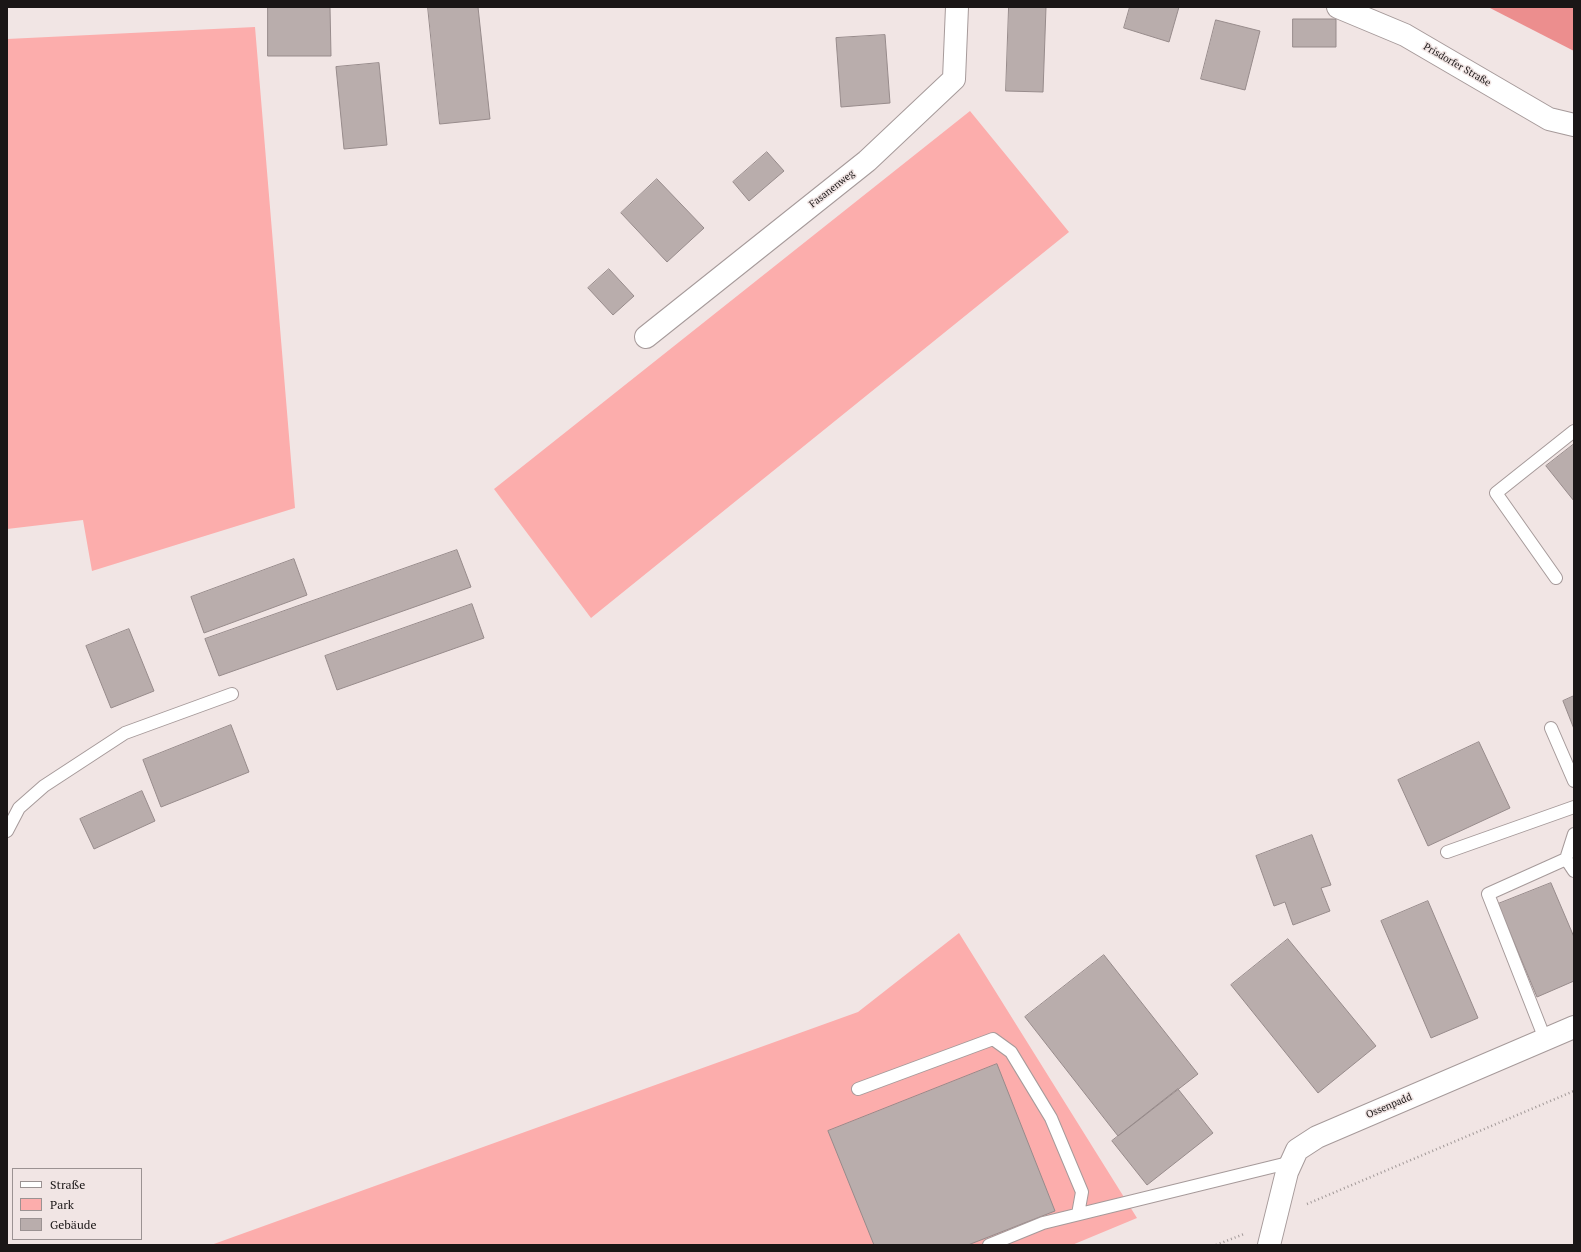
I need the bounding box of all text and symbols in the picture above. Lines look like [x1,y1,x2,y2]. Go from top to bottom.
street label: Prisdorfer Straße [1421,41,1493,89]
street label: Fasanenweg [807,168,857,210]
street label: Ossenpadd [1364,1091,1414,1121]
legend [12,1168,142,1240]
text: Straße [50,1177,85,1192]
text: Park [50,1197,74,1212]
text: Gebäude [50,1217,96,1232]

